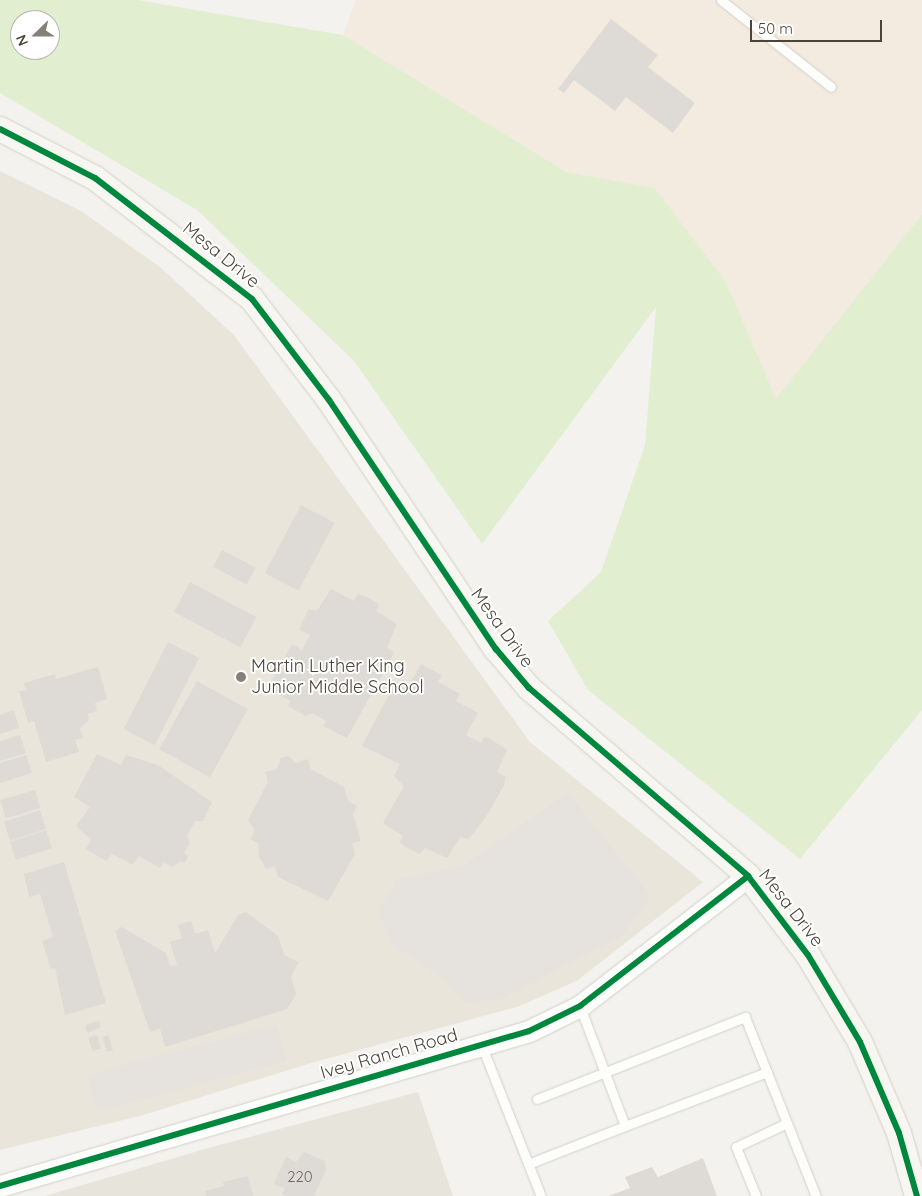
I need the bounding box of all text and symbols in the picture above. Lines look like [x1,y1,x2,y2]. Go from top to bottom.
north arrow [10,10,60,60]
scale bar [752,10,884,42]
text: 50 m [758,19,793,38]
text: N [12,32,32,48]
street label: Mesa Drive [178,217,264,293]
street label: Mesa Drive [466,584,538,672]
place label: Martin Luther King Junior Middle School [251,656,424,699]
marker: Martin Luther King Junior Middle School [235,671,247,683]
street label: Mesa Drive [754,865,828,951]
street label: Ivey Ranch Road [318,1024,460,1084]
house number: 220 [287,1168,313,1186]

